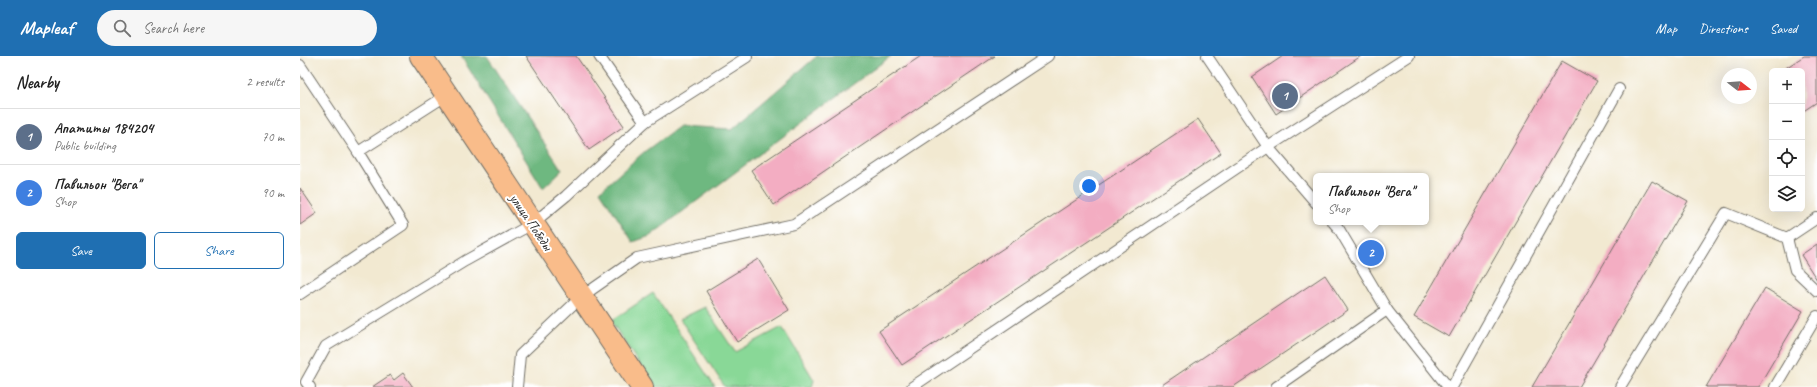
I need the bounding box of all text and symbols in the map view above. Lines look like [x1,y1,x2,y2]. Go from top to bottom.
search box [97,10,377,46]
text: Mapleaf [20,16,73,40]
icon: search [111,17,133,39]
text: Search here [143,19,204,38]
text: Map [1656,20,1677,37]
text: Directions [1699,20,1748,37]
text: Saved [1770,20,1797,37]
north arrow [1721,68,1757,104]
map controls [1769,68,1805,212]
button: + [1769,68,1805,104]
text: Nearby [16,72,59,93]
text: 2 results [246,74,284,90]
pin: 1 [1272,81,1298,111]
button: − [1769,104,1805,140]
text: Апатиты 184204 [54,119,153,138]
text: 1 [26,129,32,145]
text: 70 m [262,129,284,145]
text: Public building [54,138,116,154]
button: locate [1769,140,1805,176]
popup [1313,173,1429,225]
text: Павильон "Вега" [54,175,141,194]
your location [1079,176,1099,196]
button: layers [1769,176,1805,212]
text: Павильон "Вега" [1328,182,1414,201]
text: 2 [26,185,32,201]
text: 90 m [262,185,284,201]
street label: улица Победы [505,190,557,255]
text: Shop [54,194,76,210]
text: Shop [1328,201,1350,217]
button: Save [16,232,146,269]
button: Share [154,232,284,269]
pin: 2 [1358,238,1384,268]

